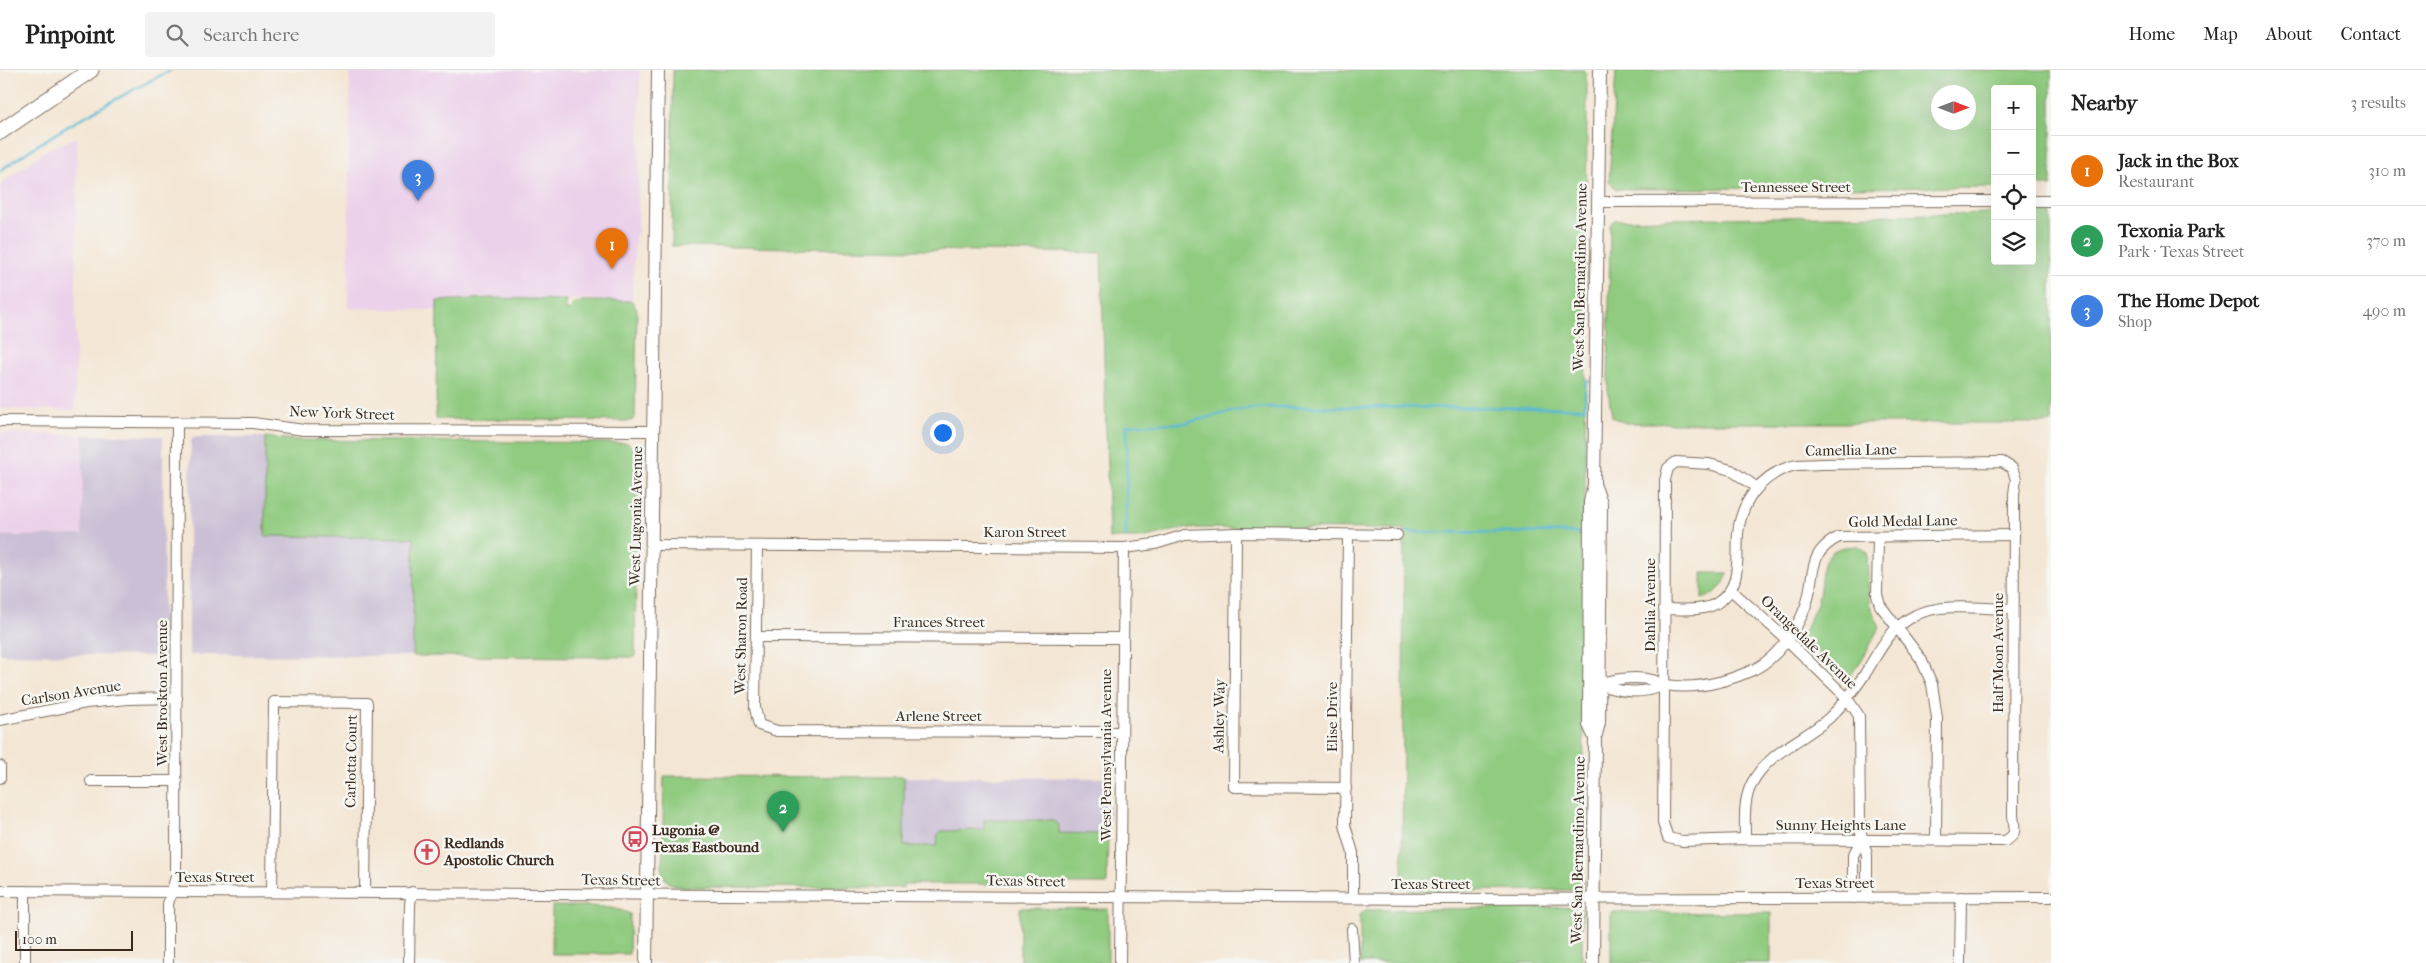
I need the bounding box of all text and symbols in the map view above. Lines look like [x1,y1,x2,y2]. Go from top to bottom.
search box [145,12,495,57]
text: Pinpoint [25,21,115,49]
icon: search [163,21,191,49]
text: Search here [203,24,299,46]
text: Home [2128,24,2175,45]
text: Map [2203,24,2238,45]
text: About [2266,24,2312,45]
text: Contact [2340,24,2401,45]
north arrow [1931,85,1976,130]
map controls [1991,85,2036,265]
button: + [1991,85,2036,130]
text: Nearby [2071,91,2137,115]
text: 3 results [2350,93,2406,112]
button: − [1991,130,2036,175]
text: Jack in the Box [2118,150,2239,172]
pin: 3 [402,160,434,201]
text: 1 [2084,161,2090,180]
text: 310 m [2368,161,2406,180]
text: Restaurant [2118,172,2194,191]
button: locate [1991,175,2036,220]
street label: Tennessee Street [1741,178,1852,196]
street label: West San Bernardino Avenue [1569,182,1591,372]
button: layers [1991,220,2036,265]
text: Texonia Park [2118,220,2225,242]
pin: 1 [596,228,628,269]
text: 2 [2083,231,2091,250]
text: 370 m [2366,231,2406,250]
text: Park · Texas Street [2118,242,2244,261]
text: The Home Depot [2118,290,2259,312]
text: 3 [2084,301,2090,320]
text: 490 m [2363,301,2406,320]
text: Shop [2118,312,2152,331]
street label: New York Street [289,402,396,424]
your location [930,420,956,446]
street label: Camellia Lane [1805,440,1898,460]
street label: West Lugonia Avenue [626,445,646,587]
street label: Gold Medal Lane [1848,511,1958,531]
street label: Karon Street [983,523,1067,541]
street label: Dahlia Avenue [1641,557,1659,652]
street label: West Sharon Road [731,576,751,696]
street label: Orangedale Avenue [1757,591,1862,693]
street label: Half Moon Avenue [1989,592,2007,713]
street label: Frances Street [893,613,986,631]
street label: West Brockton Avenue [153,619,171,767]
street label: West Pennsylvania Avenue [1097,668,1115,842]
street label: Carlson Avenue [20,676,123,710]
street label: Ashley Way [1209,678,1229,754]
street label: Elise Drive [1323,681,1341,752]
street label: Arlene Street [895,707,983,725]
street label: Carlotta Court [341,713,361,808]
street label: West San Bernardino Avenue [1567,755,1589,945]
pin: 2 [767,791,799,832]
street label: Sunny Heights Lane [1776,816,1907,834]
place label: Lugonia @ Texas Eastbound [651,821,760,856]
bus stop icon: Lugonia @ Texas Eastbound [622,826,648,852]
place label: Redlands Apostolic Church [443,834,555,869]
church icon: Redlands Apostolic Church [414,839,440,865]
street label: Texas Street [175,868,255,886]
street label: Texas Street [581,870,661,890]
street label: Texas Street [986,871,1066,891]
street label: Texas Street [1795,874,1875,892]
street label: Texas Street [1391,875,1471,893]
scale bar [15,928,132,951]
text: 100 m [22,931,57,948]

